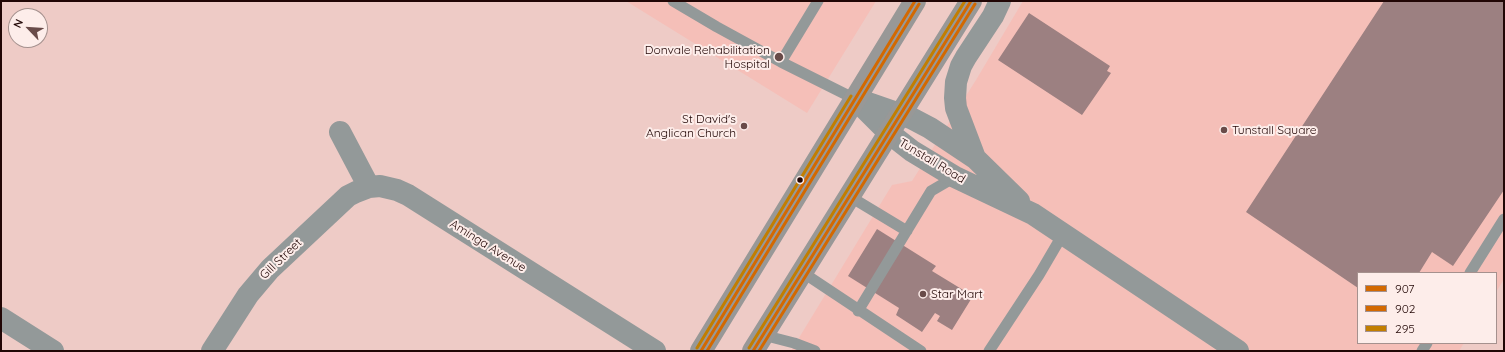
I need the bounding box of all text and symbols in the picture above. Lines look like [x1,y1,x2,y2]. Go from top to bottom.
north arrow [8,8,48,48]
text: N [10,17,26,30]
place label: Donvale Rehabilitation Hospital [645,43,770,71]
marker: Donvale Rehabilitation Hospital [773,51,785,63]
place label: St David's Anglican Church [646,112,736,140]
marker: St David's Anglican Church [739,121,749,131]
place label: Tunstall Square [1232,123,1317,137]
marker: Tunstall Square [1219,125,1229,135]
street label: Tunstall Road [896,135,968,187]
unlabelled marker [795,175,805,185]
street label: Aminga Avenue [447,217,529,275]
street label: Gill Street [257,236,305,282]
legend [1357,272,1497,344]
text: 907 [1395,281,1414,296]
place label: Star Mart [931,287,983,301]
marker: Star Mart [918,289,928,299]
text: 902 [1395,301,1415,316]
text: 295 [1395,321,1415,336]

